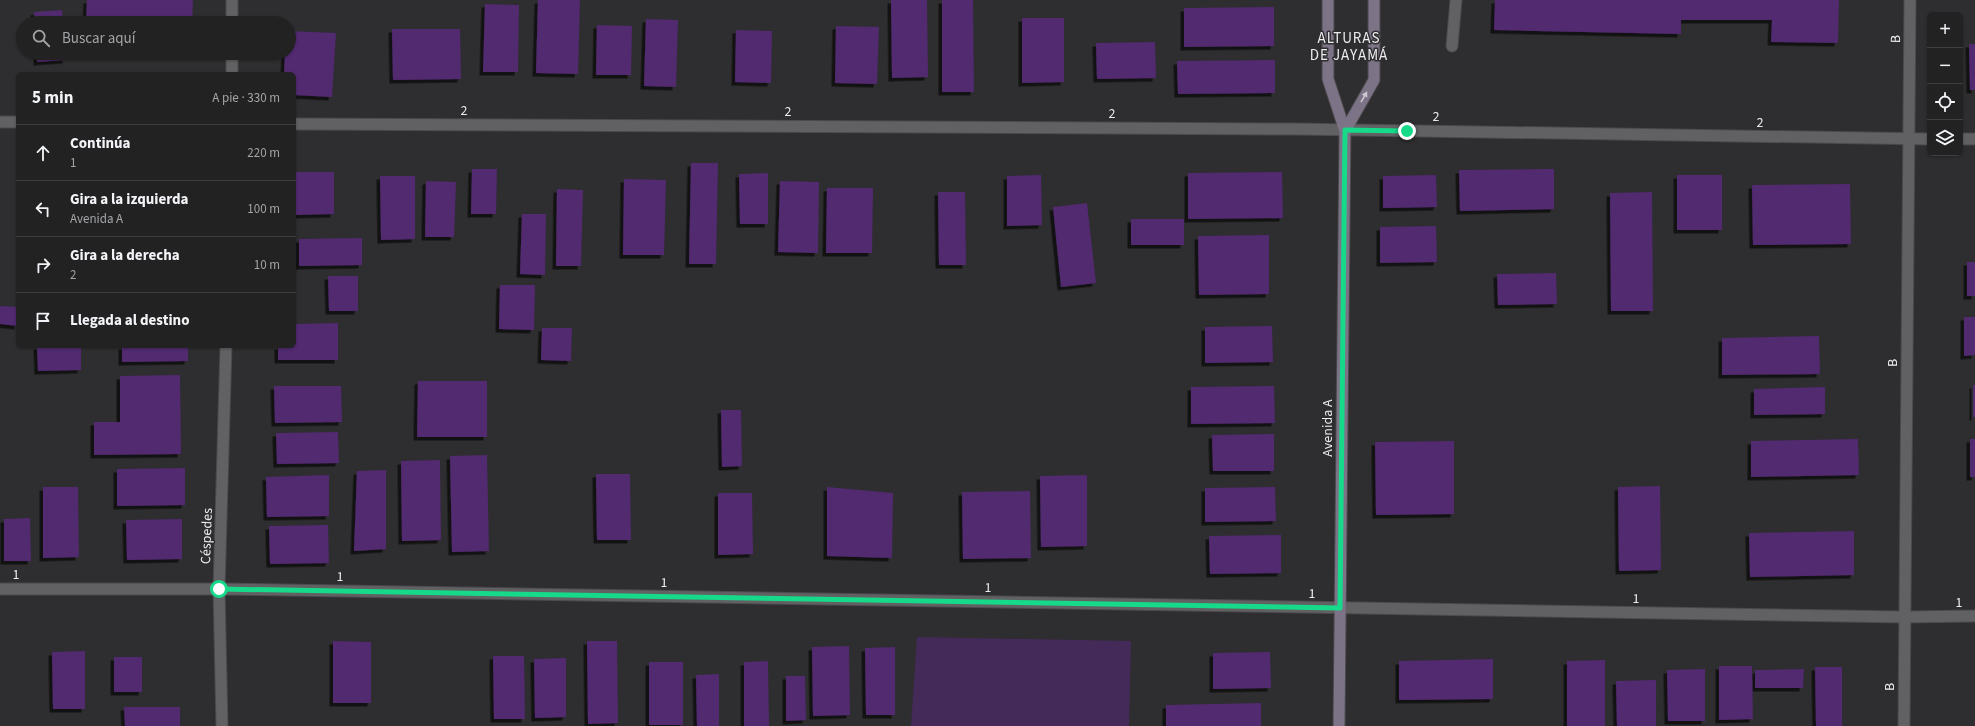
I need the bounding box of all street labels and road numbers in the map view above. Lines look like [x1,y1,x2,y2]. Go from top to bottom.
street label: B [1886,35,1906,43]
street label: 2 [461,101,468,121]
street label: 2 [785,102,792,122]
street label: 2 [1109,104,1116,124]
street label: 2 [1432,107,1440,127]
street label: 2 [1756,113,1764,133]
street label: B [1883,359,1903,367]
street label: Avenida A [1318,399,1338,457]
street label: Céspedes [196,508,218,564]
street label: 1 [13,565,20,585]
street label: 1 [336,567,344,587]
street label: 1 [660,573,668,593]
street label: 1 [984,578,992,598]
street label: 1 [1308,584,1316,604]
street label: 1 [1632,589,1640,609]
street label: 1 [1955,593,1963,613]
street label: B [1880,683,1900,691]

